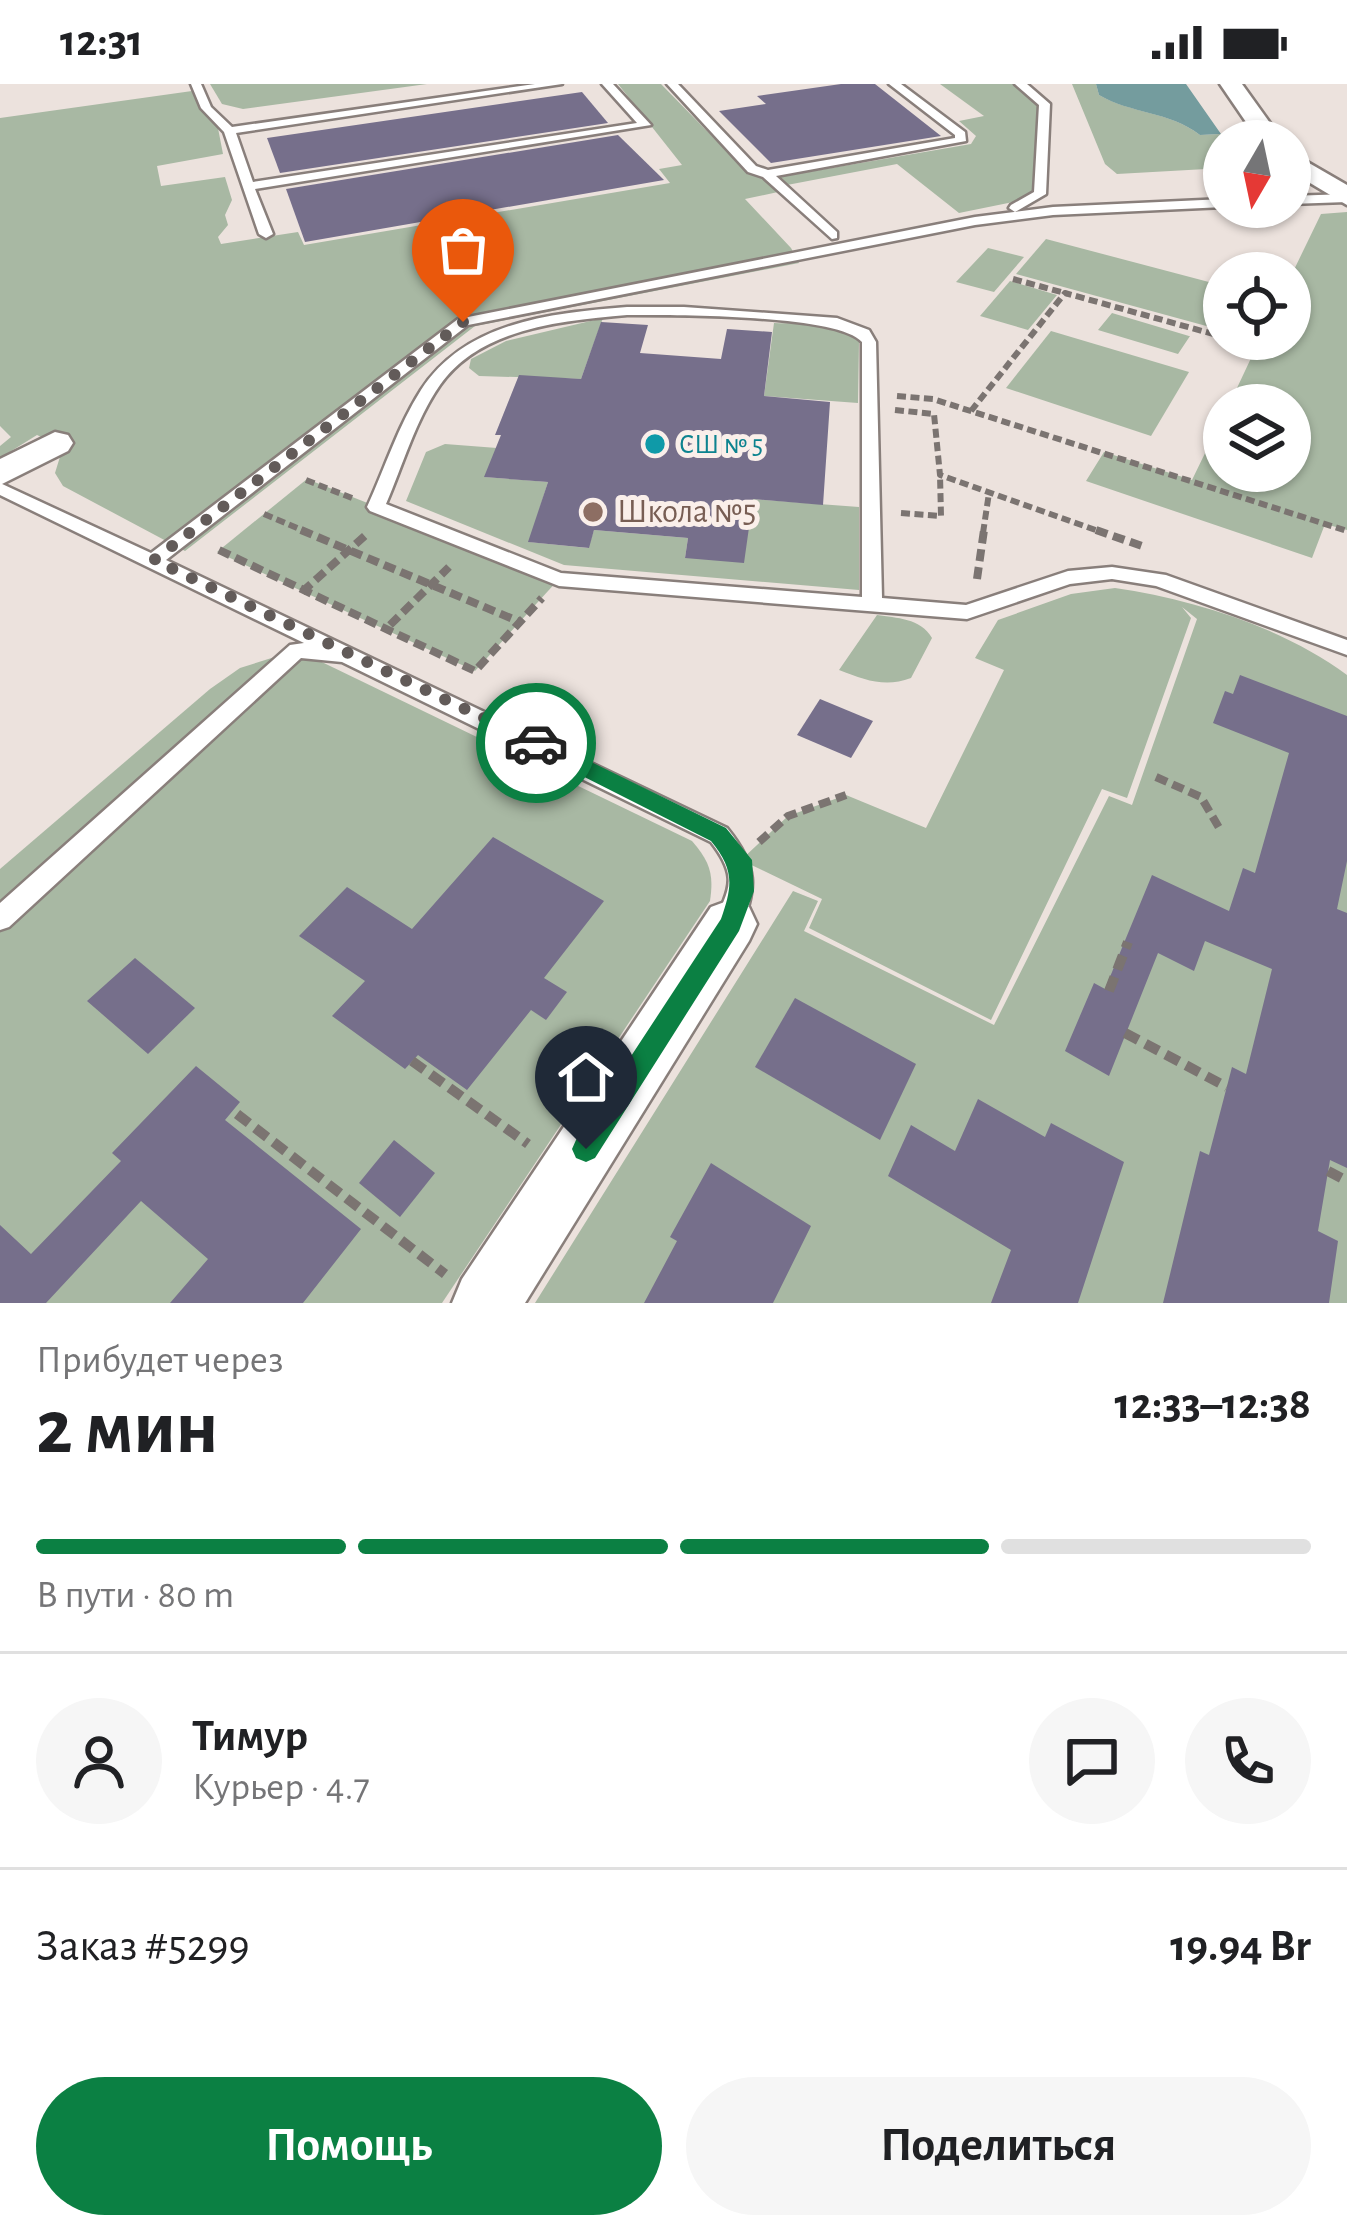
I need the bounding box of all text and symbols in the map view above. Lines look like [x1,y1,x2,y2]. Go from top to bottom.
text: 12:31 [60,19,143,64]
north arrow [1203,120,1311,228]
map controls [1203,120,1311,492]
pin [412,199,514,322]
icon: bag [430,217,496,283]
button: locate [1203,252,1311,360]
button: layers [1203,384,1311,492]
marker: СШ № 5 [642,431,668,457]
place label: СШ № 5 [679,431,763,458]
place label: Школа №5 [617,496,756,529]
marker: Школа №5 [580,499,606,525]
courier [476,683,596,803]
icon: car [503,710,569,776]
pin [535,1026,637,1149]
icon: home [553,1044,619,1110]
text: Прибудет через [36,1341,283,1380]
text: 12:33–12:38 [1114,1382,1311,1427]
text: 2 мин [36,1390,219,1468]
text: В пути · 80 m [36,1576,234,1615]
button: person [36,1698,162,1824]
button: chat [1029,1698,1155,1824]
button: phone [1185,1698,1311,1824]
text: Тимур [192,1714,308,1759]
text: Курьер · 4.7 [192,1768,370,1807]
text: Заказ #5299 [36,1924,250,1969]
text: 19.94 Br [1170,1924,1311,1969]
button: Помощь [36,2077,662,2215]
button: Поделиться [686,2077,1311,2215]

